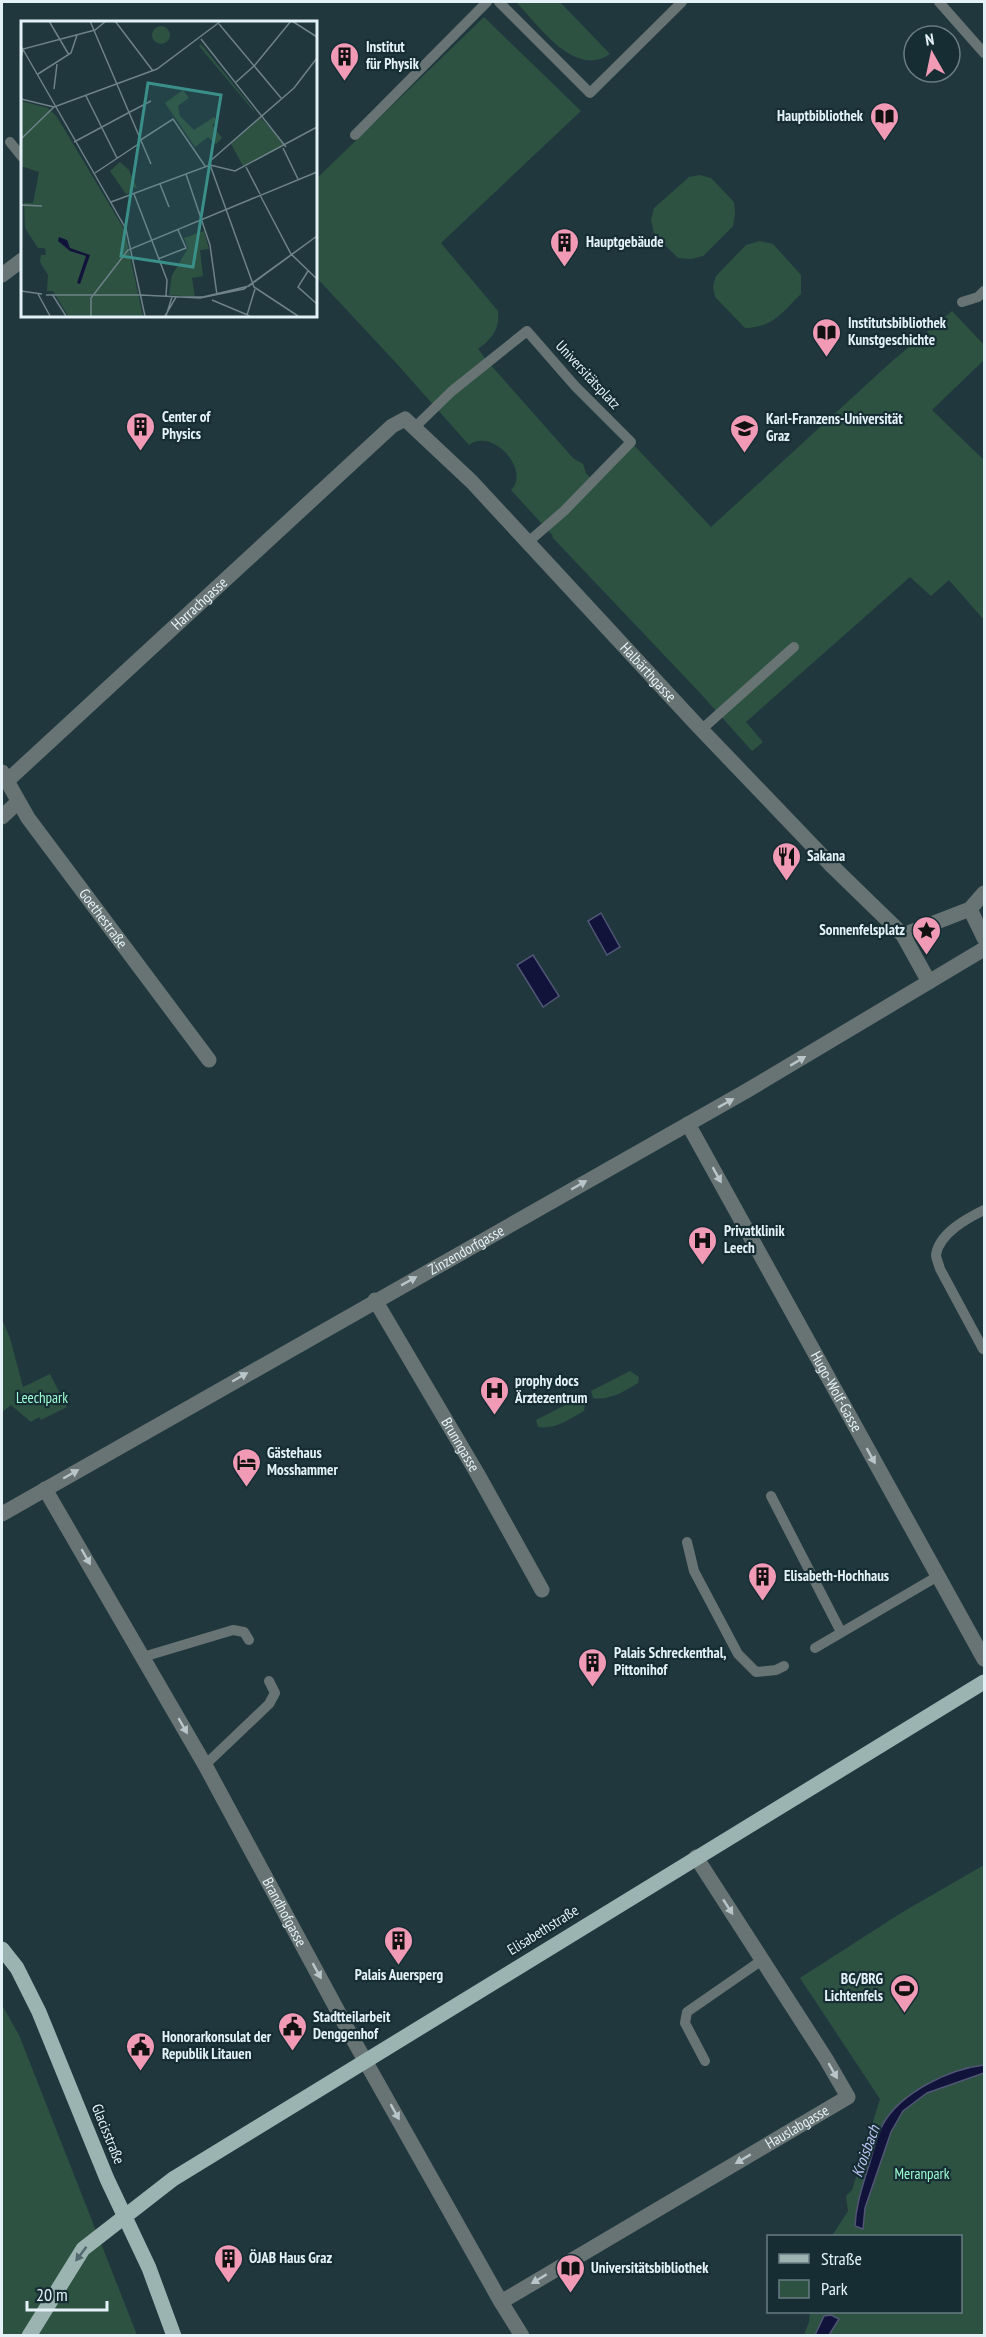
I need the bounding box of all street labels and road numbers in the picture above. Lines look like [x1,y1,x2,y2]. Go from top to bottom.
street label: Universitätsplatz [552,336,625,413]
street label: Harrachgasse [167,573,231,634]
street label: Halbärthgasse [616,638,681,706]
street label: Goethestraße [75,884,132,952]
street label: Zinzendorfgasse [425,1221,507,1279]
street label: Hugo-Wolf-Gasse [807,1348,867,1435]
street label: Brunngasse [437,1414,484,1475]
street label: Brandhofgasse [258,1874,311,1950]
street label: Elisabethstraße [504,1900,582,1959]
street label: Hauslabgasse [762,2100,832,2153]
street label: Glacisstraße [88,2101,129,2167]

